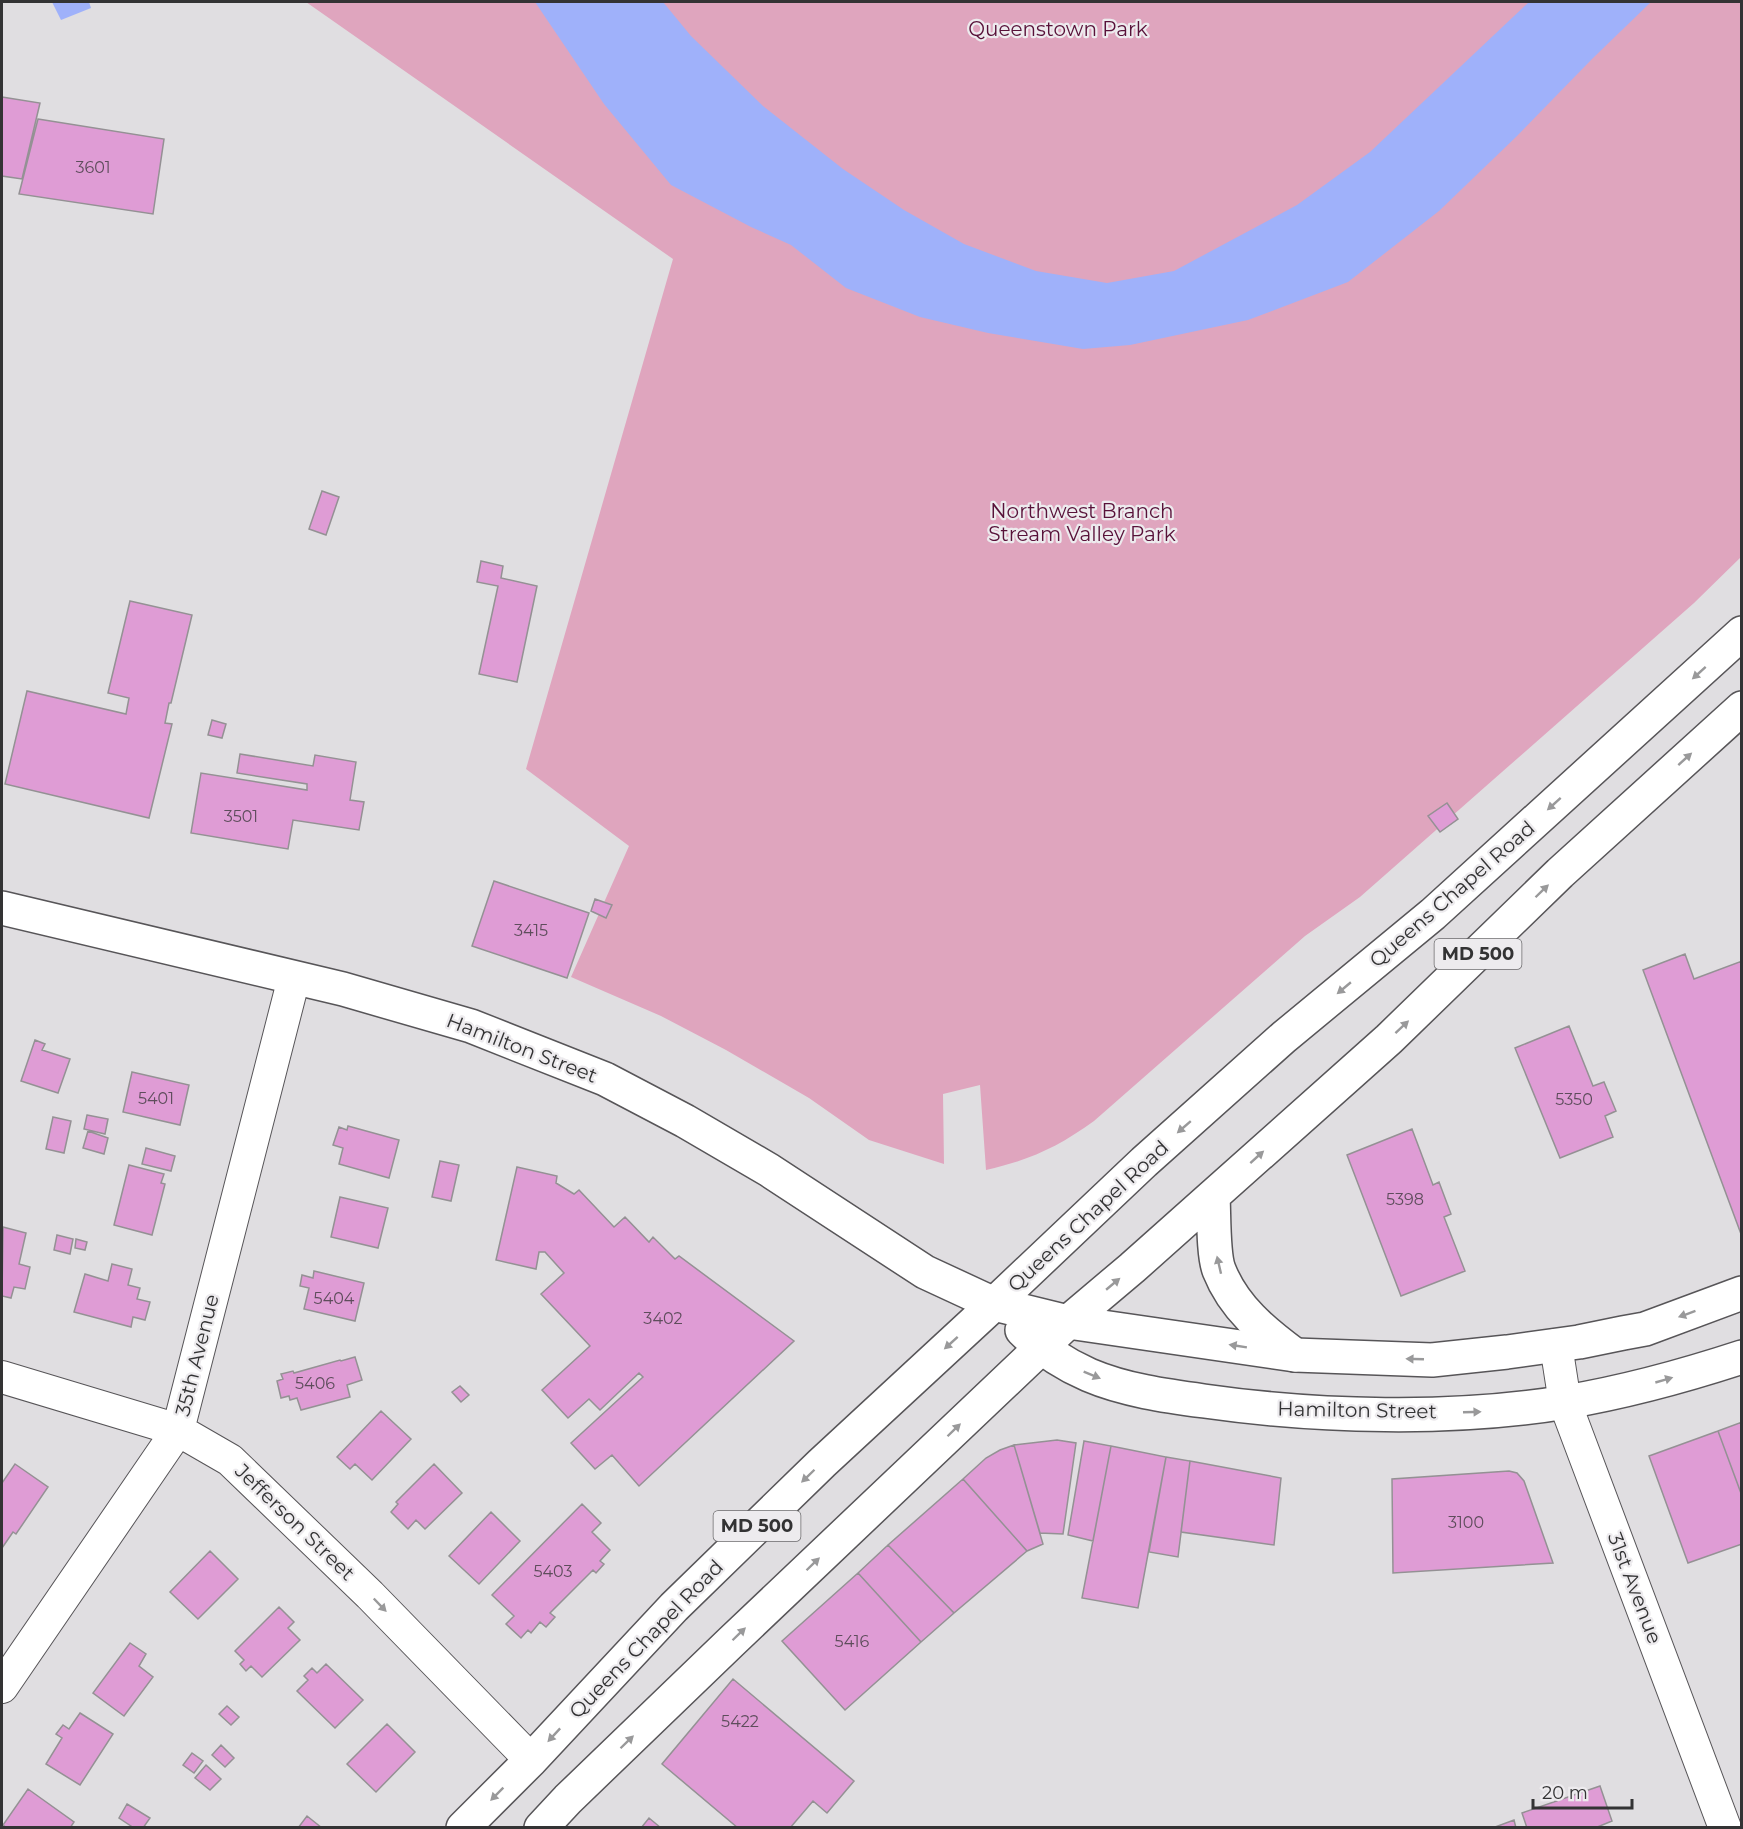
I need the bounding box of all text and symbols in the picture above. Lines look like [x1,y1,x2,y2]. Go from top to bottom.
park label: Queenstown Park [968,17,1148,41]
house number: 3601 [75,158,111,177]
park label: Northwest Branch Stream Valley Park [988,499,1176,546]
one-way arrow [1692,666,1707,679]
one-way arrow [1677,753,1692,766]
one-way arrow [1547,797,1562,811]
house number: 3501 [224,807,258,826]
street label: Queens Chapel Road [1365,816,1539,972]
one-way arrow [1534,885,1548,899]
house number: 3415 [514,921,548,940]
road number: MD 500 [1434,939,1522,969]
one-way arrow [1336,981,1352,994]
street label: Hamilton Street [443,1008,601,1088]
one-way arrow [1394,1020,1409,1034]
house number: 5401 [138,1089,174,1108]
house number: 5350 [1555,1090,1593,1109]
one-way arrow [1177,1120,1192,1133]
street label: Queens Chapel Road [1003,1135,1173,1297]
one-way arrow [1249,1151,1264,1164]
house number: 5398 [1386,1190,1424,1209]
one-way arrow [1214,1256,1224,1274]
one-way arrow [1105,1278,1120,1291]
house number: 5404 [314,1289,355,1308]
street label: 35th Avenue [170,1292,224,1418]
house number: 3402 [643,1309,683,1328]
one-way arrow [1678,1309,1696,1319]
one-way arrow [944,1336,959,1349]
one-way arrow [1228,1341,1247,1350]
one-way arrow [1405,1354,1424,1364]
one-way arrow [1084,1370,1102,1380]
house number: 5406 [295,1374,335,1393]
one-way arrow [1655,1375,1673,1384]
street label: Hamilton Street [1277,1397,1437,1423]
one-way arrow [1463,1407,1482,1416]
one-way arrow [947,1423,961,1437]
street label: Jefferson Street [229,1458,360,1585]
one-way arrow [801,1469,816,1483]
road number: MD 500 [714,1511,801,1541]
house number: 3100 [1448,1513,1484,1532]
street label: 31st Avenue [1603,1529,1667,1647]
street label: Queens Chapel Road [564,1555,728,1723]
one-way arrow [805,1557,820,1571]
house number: 5403 [533,1562,573,1581]
one-way arrow [372,1597,386,1611]
one-way arrow [732,1627,747,1641]
house number: 5416 [835,1632,870,1651]
house number: 5422 [721,1712,759,1731]
one-way arrow [548,1727,561,1742]
one-way arrow [620,1735,635,1749]
scale bar [1533,1772,1632,1810]
text: 20 m [1542,1782,1588,1804]
one-way arrow [490,1786,504,1800]

